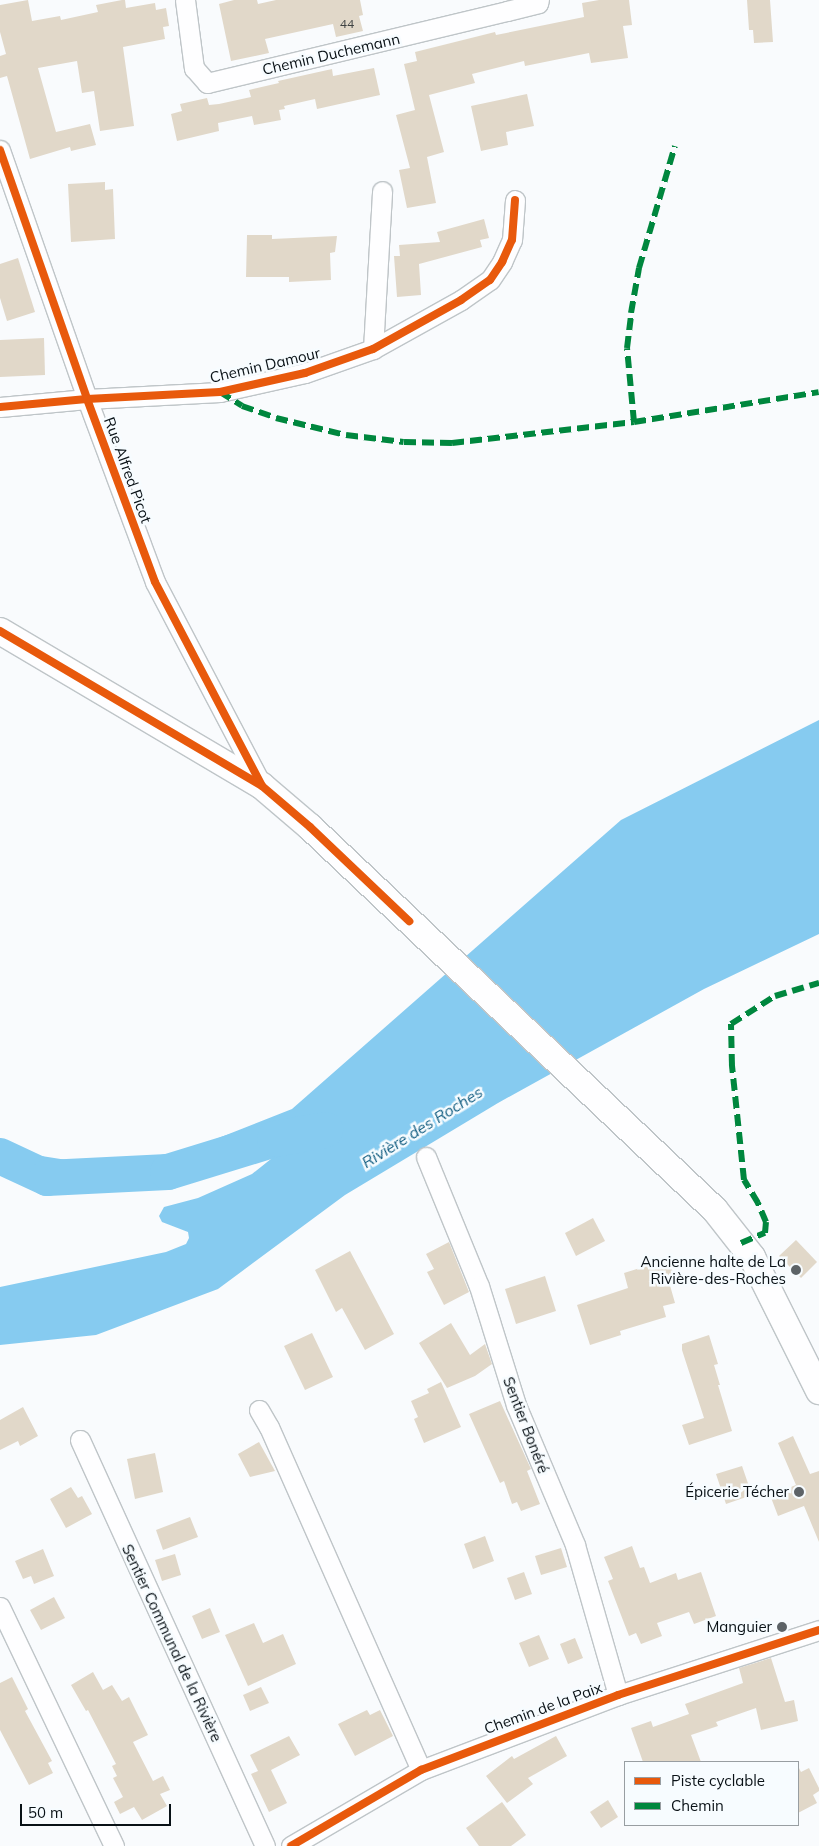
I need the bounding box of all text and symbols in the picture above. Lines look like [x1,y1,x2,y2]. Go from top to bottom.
house number: 44 [340,17,354,31]
street label: Chemin Duchemann [260,29,402,79]
street label: Chemin Damour [208,344,322,386]
street label: Rue Alfred Picot [100,415,156,525]
water label: Rivière des Roches [358,1082,486,1172]
place label: Ancienne halte de La Rivière-des-Roches [641,1252,786,1287]
marker: Ancienne halte de La Rivière-des-Roches [790,1264,802,1276]
street label: Sentier Bonéré [499,1374,553,1476]
place label: Épicerie Técher [685,1483,789,1501]
marker: Épicerie Técher [793,1486,805,1498]
street label: Sentier Communal de la Rivière [118,1541,226,1745]
place label: Manguier [706,1618,772,1636]
marker: Manguier [776,1621,788,1633]
street label: Chemin de la Paix [482,1678,604,1738]
legend [624,1761,799,1826]
text: Piste cyclable [671,1771,765,1790]
scale bar [22,1794,174,1826]
text: Chemin [671,1796,724,1815]
text: 50 m [28,1803,63,1822]

